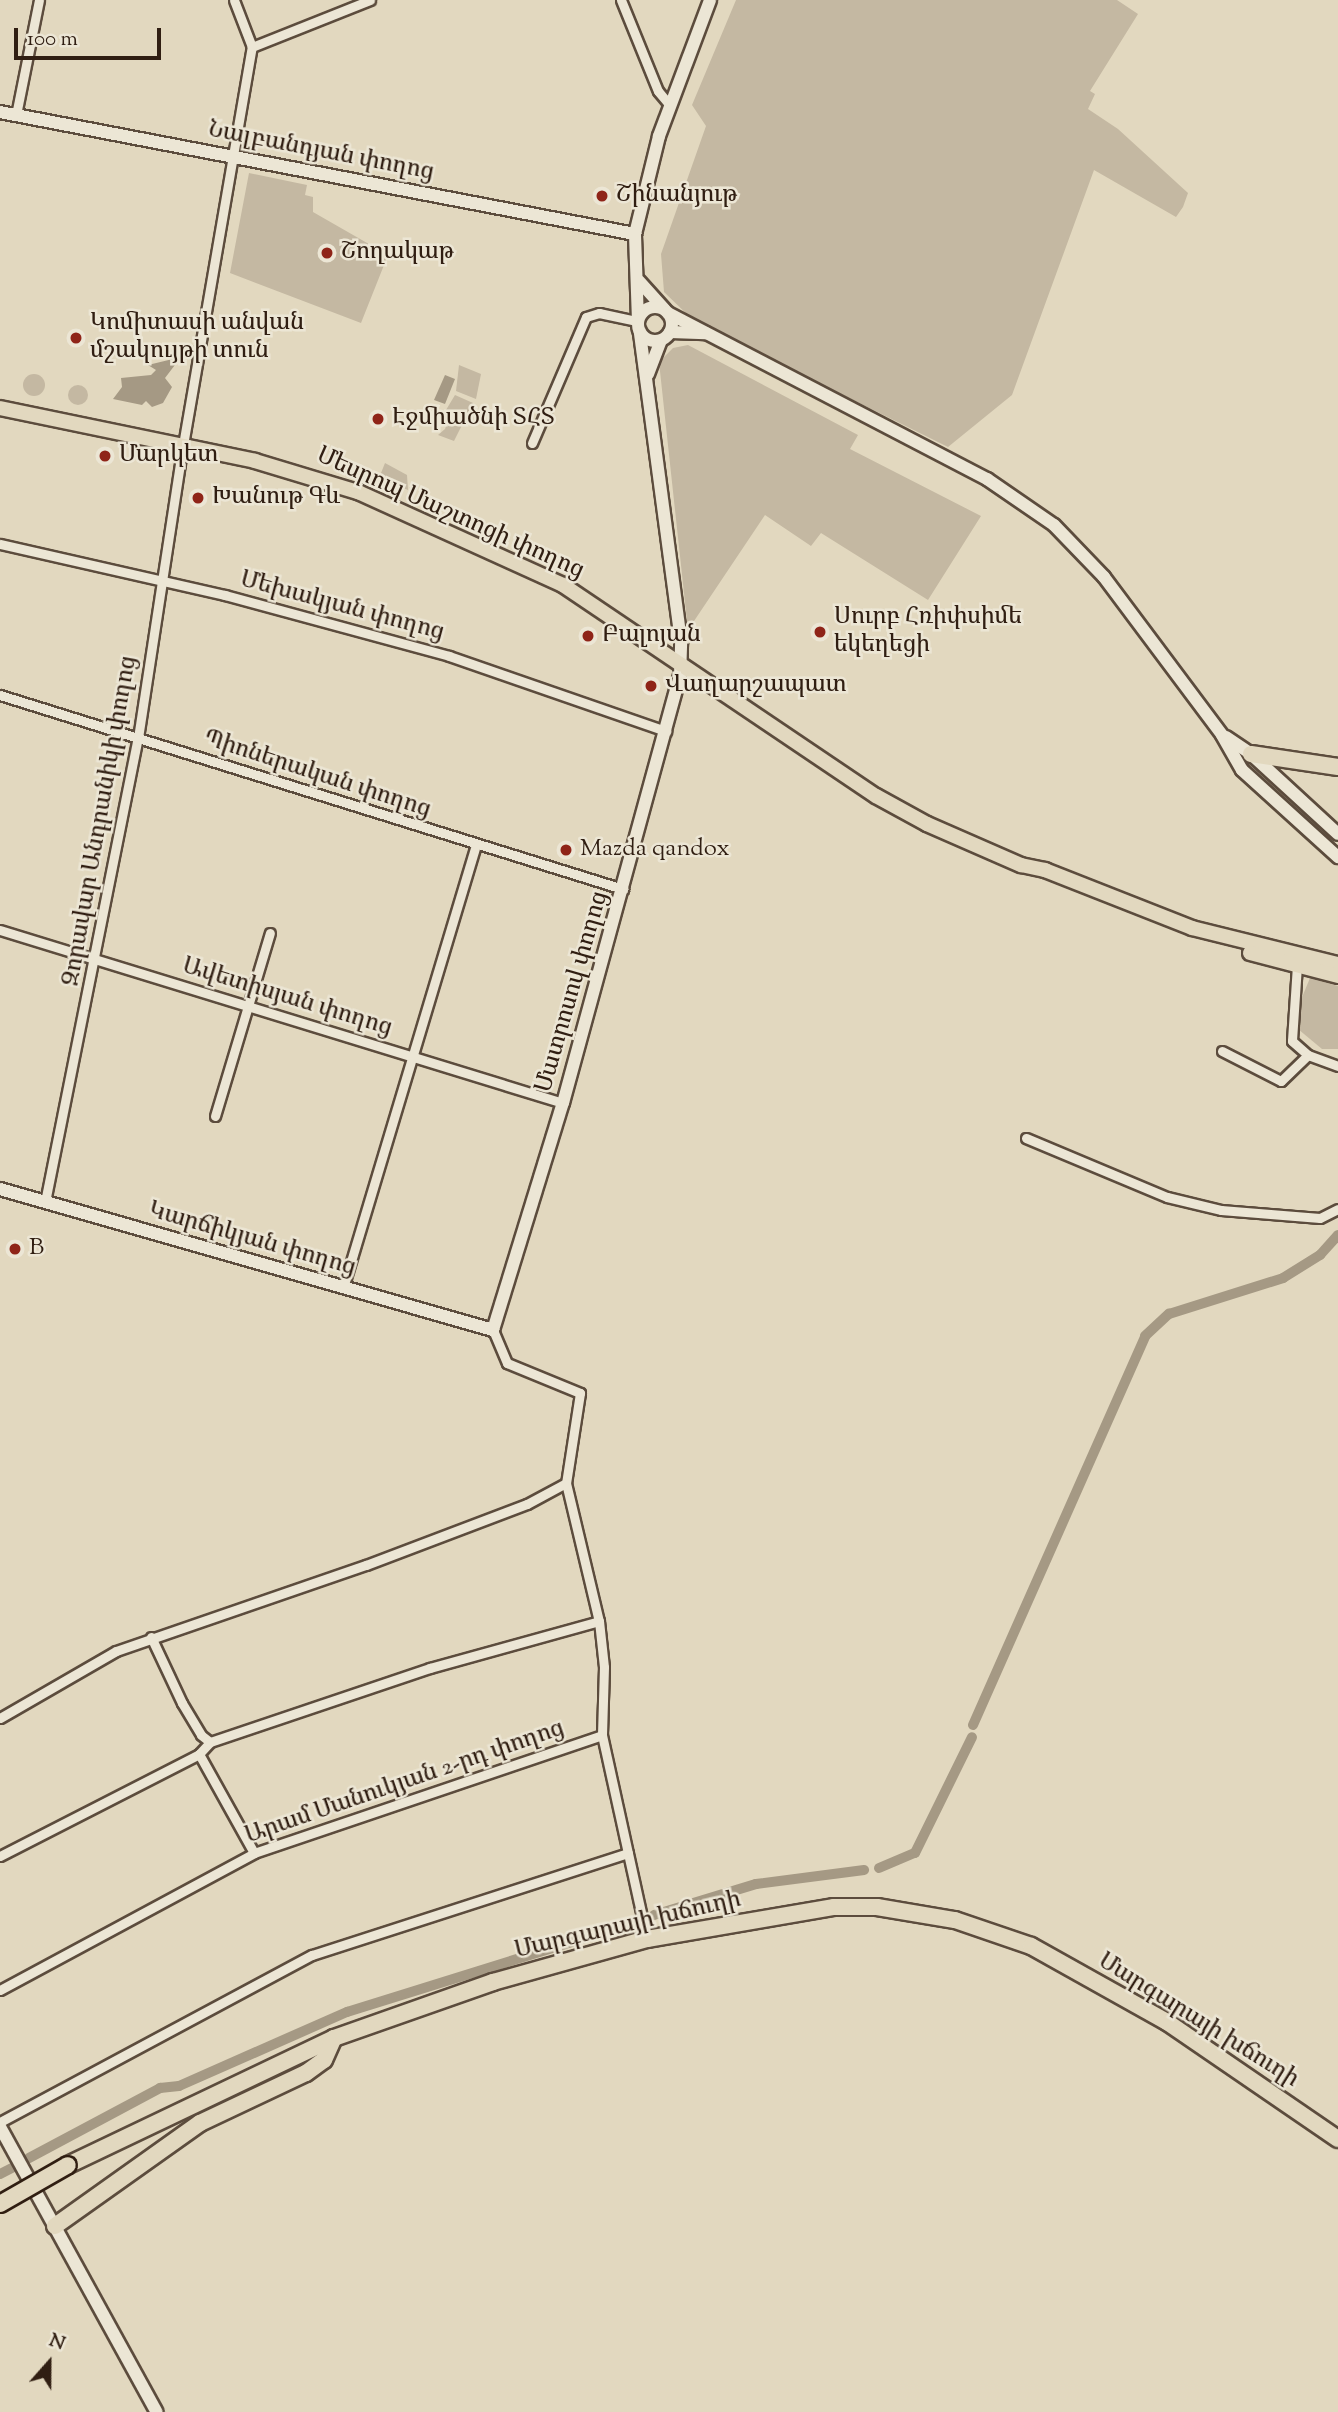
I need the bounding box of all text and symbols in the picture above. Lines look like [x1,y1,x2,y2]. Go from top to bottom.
scale bar [18,14,164,58]
text: 100 m [27,25,78,55]
street label: Նալբանդյան փողոց [206,116,436,188]
place label: Շինանյութ [616,182,738,210]
marker: Շինանյութ [594,188,610,204]
place label: Շողակաթ [341,239,454,267]
marker: Շողակաթ [319,245,335,261]
place label: Կոմիտասի անվան մշակույթի տուն [90,310,304,366]
marker: Կոմիտասի անվան մշակույթի տուն [68,330,84,346]
place label: Էջմիածնի ՏՀՏ [392,405,555,433]
marker: Էջմիածնի ՏՀՏ [370,411,386,427]
place label: Մարկետ [119,442,218,470]
street label: Մեսրոպ Մաշտոցի փողոց [312,442,588,586]
marker: Մարկետ [97,448,113,464]
place label: Խանութ Գև [212,484,340,512]
marker: Խանութ Գև [190,490,206,506]
street label: Մեխակյան փողոց [237,566,447,648]
place label: Սուրբ Հռիփսիմե եկեղեցի [834,604,1022,660]
place label: Բալոյան [602,622,701,650]
marker: Սուրբ Հռիփսիմե եկեղեցի [812,624,828,640]
marker: Բալոյան [580,628,596,644]
street label: Զորավար Անդրանիկի փողոց [58,654,144,988]
place label: Վաղարշապատ [665,672,846,700]
marker: Վաղարշապատ [643,678,659,694]
street label: Պիոներական փողոց [200,725,434,825]
place label: Mazda qandox [580,836,730,864]
marker: Mazda qandox [558,842,574,858]
street label: Մատրոսով փողոց [530,888,616,1096]
street label: Ավետիսյան փողոց [179,952,395,1044]
street label: Կարճիկյան փողոց [145,1197,359,1283]
place label: B [29,1235,44,1263]
marker: B [7,1241,23,1257]
street label: Արամ Մանուկյան 2-րդ փողոց [242,1715,568,1851]
street label: Մարգարայի խճուղի [512,1886,744,1966]
street label: Մարգարայի խճուղի [1092,1948,1304,2094]
north arrow [14,2328,84,2398]
text: N [45,2328,69,2358]

